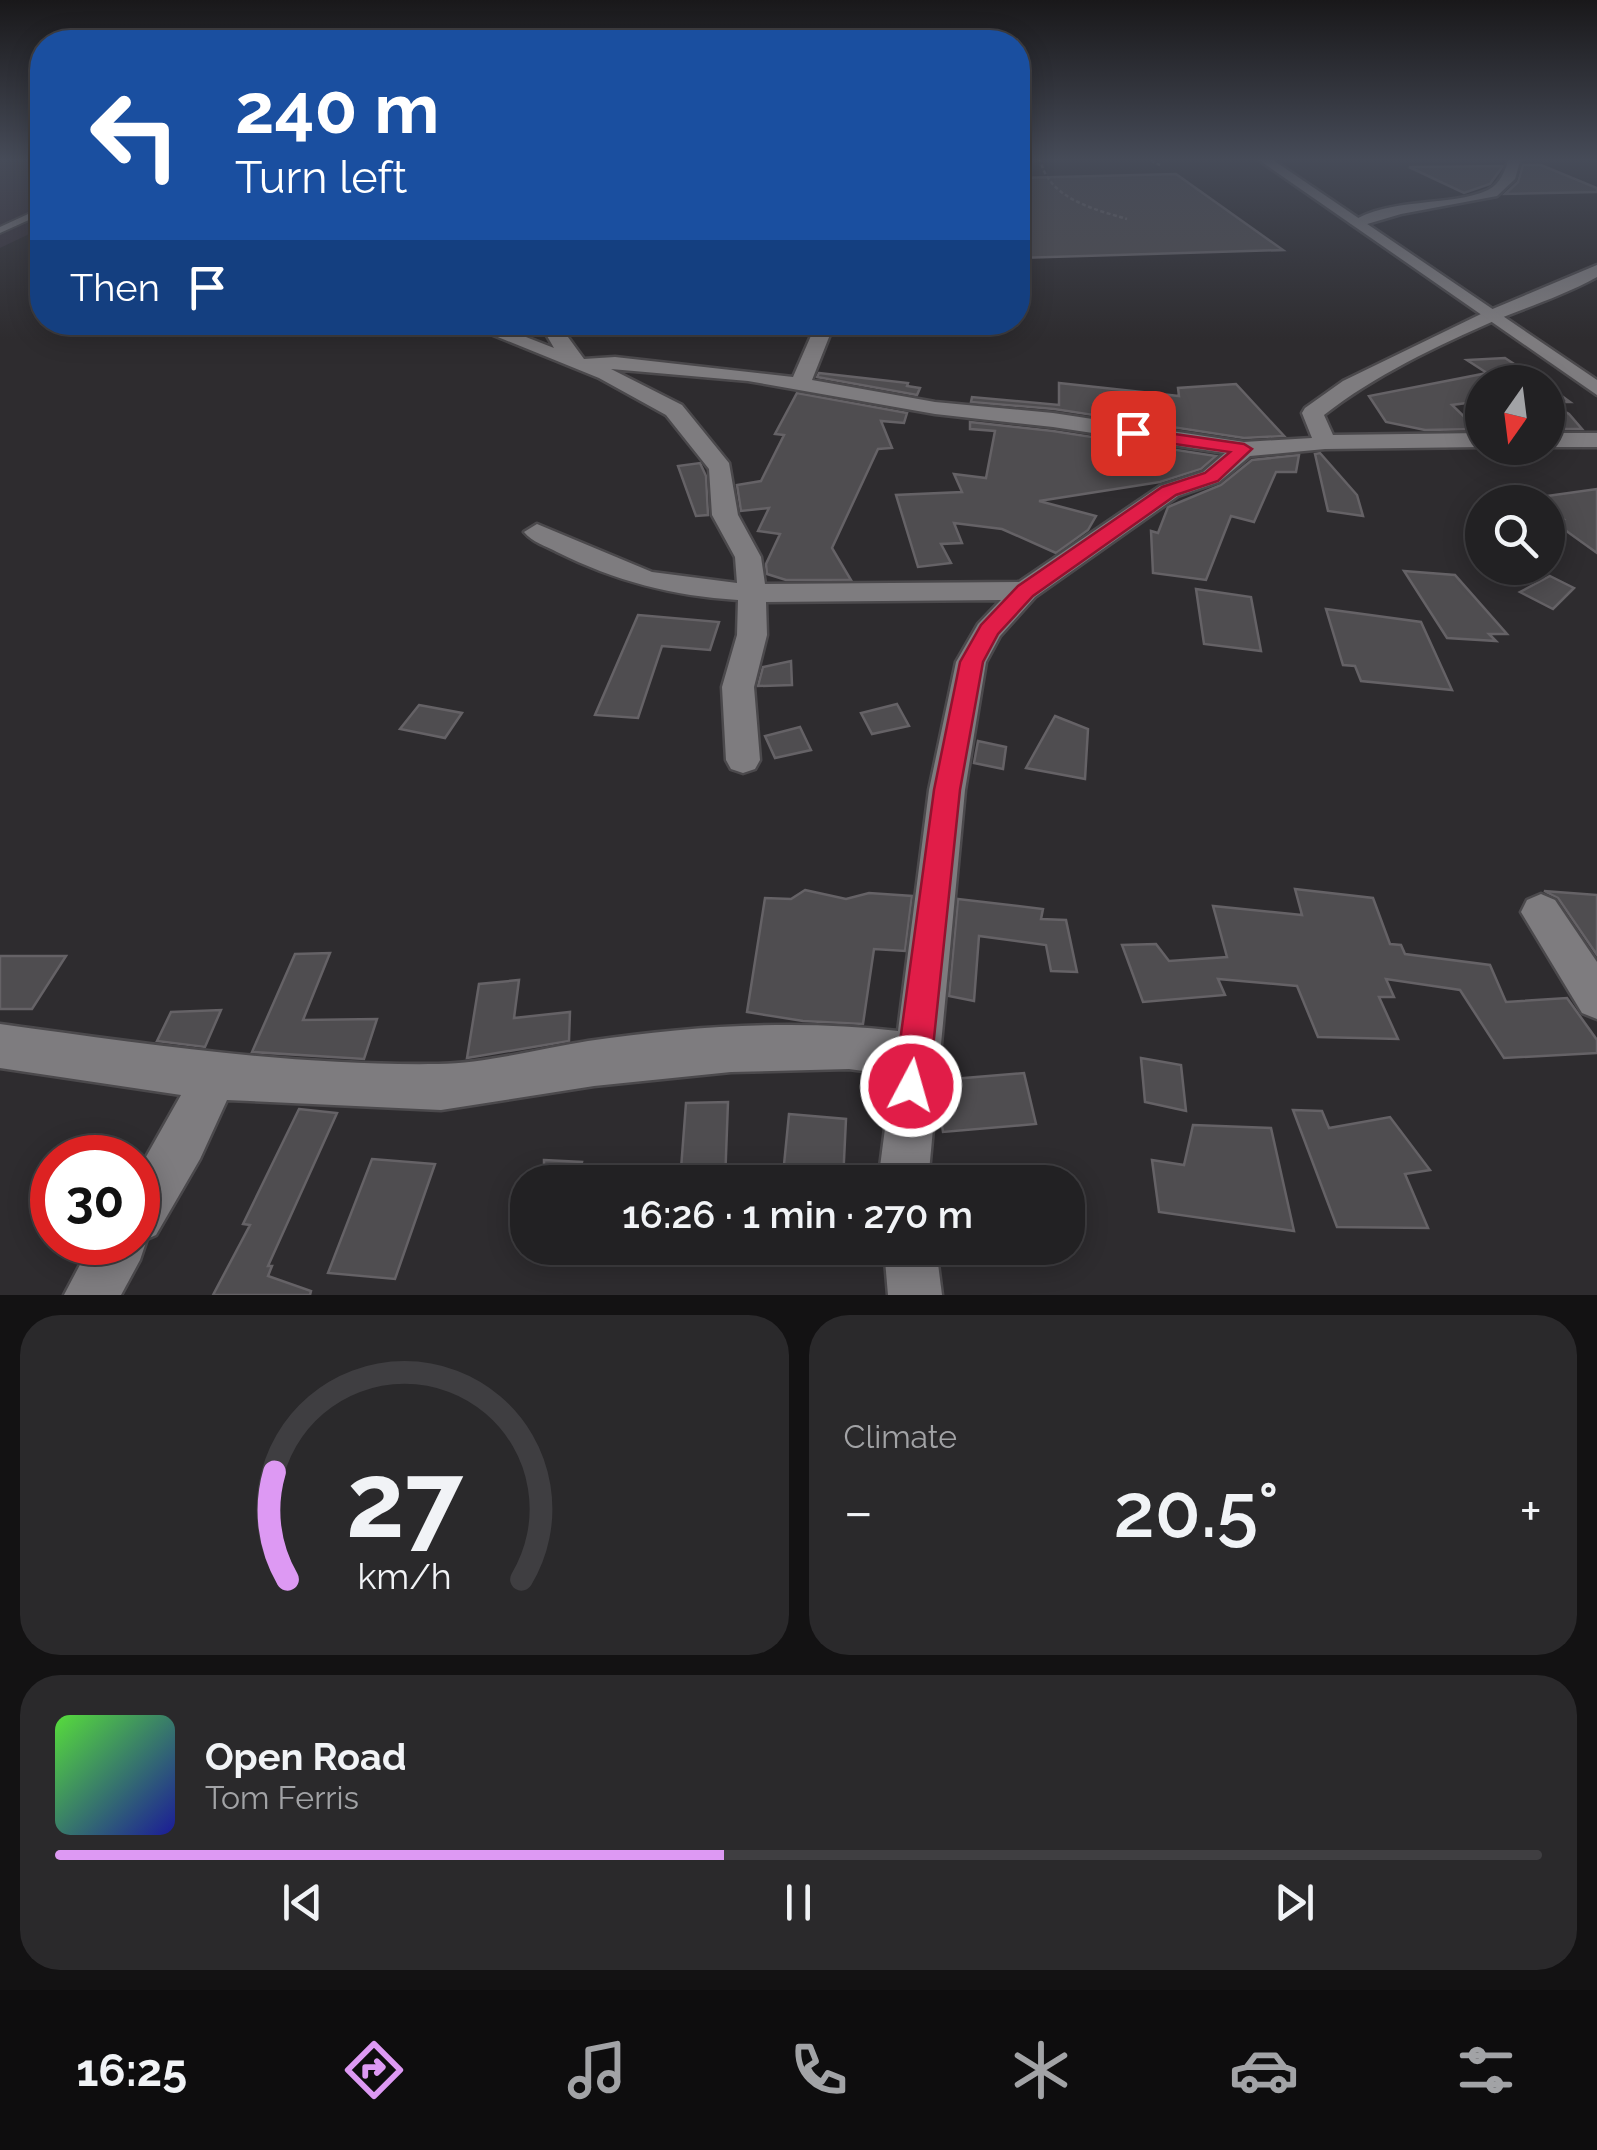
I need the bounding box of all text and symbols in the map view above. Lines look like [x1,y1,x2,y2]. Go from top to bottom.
text: 240 m [235,67,439,149]
icon: left [70,70,200,200]
text: Turn left [235,151,407,204]
icon: arrive [180,260,235,315]
text: Then [70,265,160,310]
north arrow [1465,365,1565,465]
map controls [1465,365,1565,585]
pin [1091,391,1176,476]
icon: arrive [1106,406,1161,461]
button: search [1465,485,1565,585]
position arrow [859,1034,963,1138]
speed limit sign: 30 [30,1135,160,1265]
text: 16:26 · 1 min · 270 m [622,1192,973,1237]
text: Climate [844,1418,957,1455]
text: 27 [346,1439,463,1561]
text: 20.5° [1113,1466,1279,1555]
text: − [844,1479,873,1544]
text: + [1519,1479,1542,1544]
text: km/h [357,1555,451,1597]
text: Open Road [205,1734,406,1779]
text: Tom Ferris [205,1779,359,1816]
icon: previous [275,1875,330,1930]
icon: pause [771,1875,826,1930]
icon: next [1267,1875,1322,1930]
icon: directions [339,2035,409,2105]
icon: music [562,2035,632,2105]
icon: phone [784,2035,854,2105]
icon: climate [1006,2035,1076,2105]
icon: car [1229,2035,1299,2105]
icon: filters [1451,2035,1521,2105]
text: 16:25 [76,2044,187,2097]

